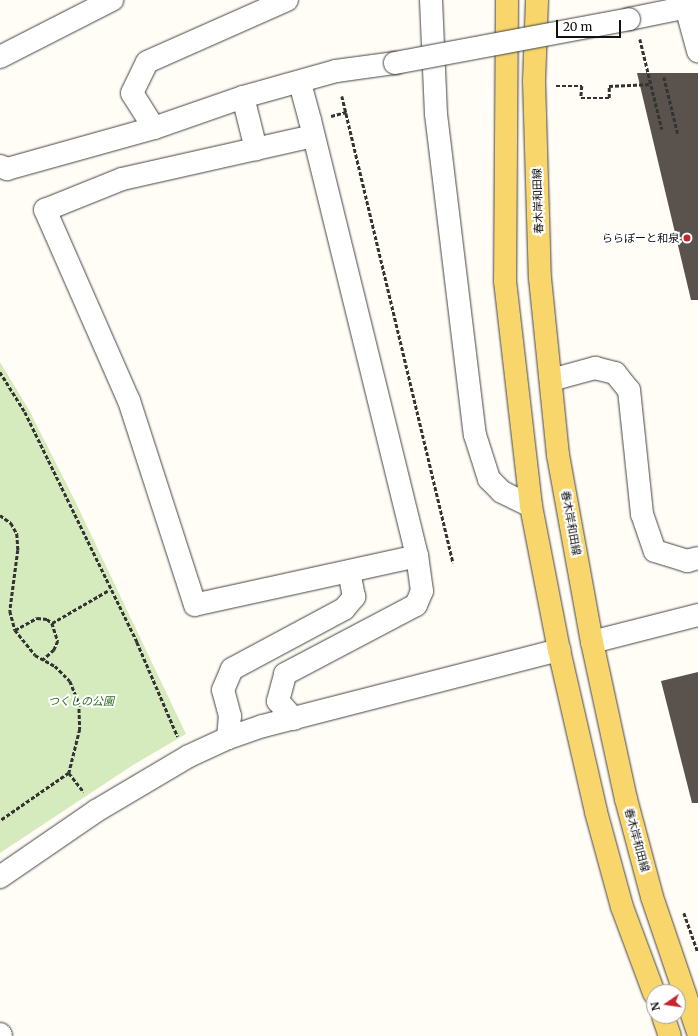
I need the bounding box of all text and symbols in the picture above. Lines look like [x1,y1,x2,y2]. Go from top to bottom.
scale bar [558,12,623,38]
text: 20 m [563,19,592,34]
street label: 春木岸和田線 [530,168,546,234]
place label: ららぽーと和泉 [602,231,679,245]
marker: ららぽーと和泉 [682,233,692,243]
street label: 春木岸和田線 [559,489,583,557]
park label: つくしの公園 [48,694,114,708]
street label: 春木岸和田線 [622,806,652,874]
north arrow [646,984,686,1024]
text: N [647,1001,663,1012]

